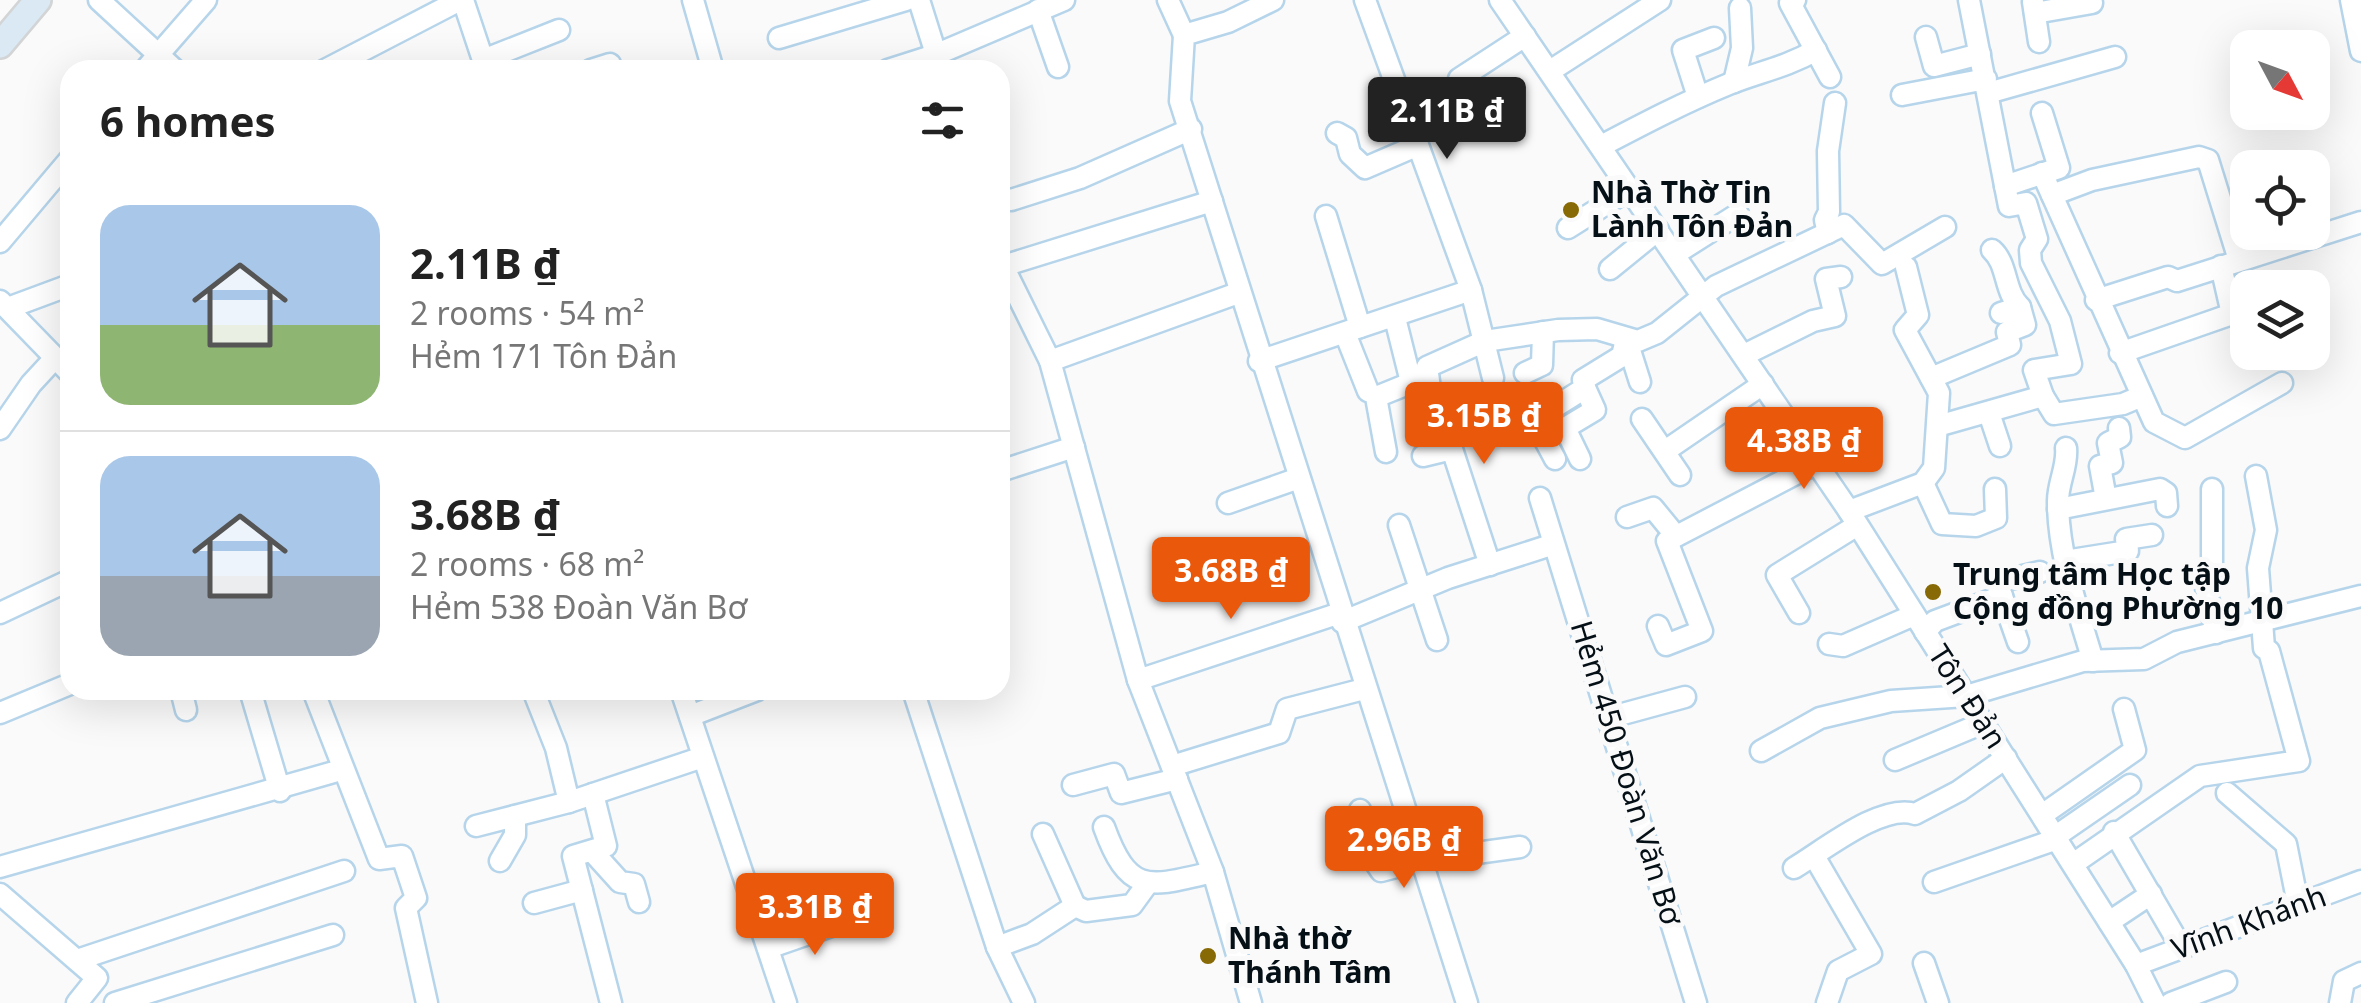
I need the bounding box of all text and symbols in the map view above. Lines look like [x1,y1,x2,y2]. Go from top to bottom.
north arrow [2230,30,2330,130]
map controls [2230,30,2330,370]
pin: 2.11B ₫ [1355,77,1539,162]
text: 2.11B ₫ [1390,88,1504,131]
text: 6 homes [100,92,276,149]
icon: filters [915,93,970,148]
button: locate [2230,150,2330,250]
place label: Nhà Thờ Tin Lành Tôn Đản [1591,171,1793,246]
marker: Nhà Thờ Tin Lành Tôn Đản [1560,199,1582,221]
text: 2.11B ₫ [410,234,560,291]
icon: home [180,245,300,365]
button: layers [2230,270,2330,370]
text: 2 rooms · 54 m² [410,291,644,334]
text: Hẻm 171 Tôn Đản [410,334,677,377]
pin: 3.15B ₫ [1392,382,1576,467]
text: 3.15B ₫ [1427,393,1541,436]
pin: 4.38B ₫ [1712,407,1896,492]
text: 4.38B ₫ [1747,418,1861,461]
text: 3.68B ₫ [410,485,560,542]
icon: home [180,496,300,616]
pin: 3.68B ₫ [1139,537,1323,622]
text: 2 rooms · 68 m² [410,542,644,585]
text: 3.68B ₫ [1174,548,1288,591]
place label: Trung tâm Học tập Cộng đồng Phường 10 [1953,553,2283,628]
marker: Trung tâm Học tập Cộng đồng Phường 10 [1922,581,1944,603]
text: Hẻm 538 Đoàn Văn Bơ [410,585,747,628]
street label: Hẻm 450 Đoàn Văn Bơ [1562,615,1694,931]
street label: Tôn Đản [1919,636,2017,756]
pin: 2.96B ₫ [1312,806,1496,891]
text: 2.96B ₫ [1347,817,1461,860]
pin: 3.31B ₫ [723,873,907,958]
street label: Vĩnh Khánh [2166,875,2331,968]
text: 3.31B ₫ [758,884,872,927]
place label: Nhà thờ Thánh Tâm [1228,917,1392,992]
marker: Nhà thờ Thánh Tâm [1197,945,1219,967]

